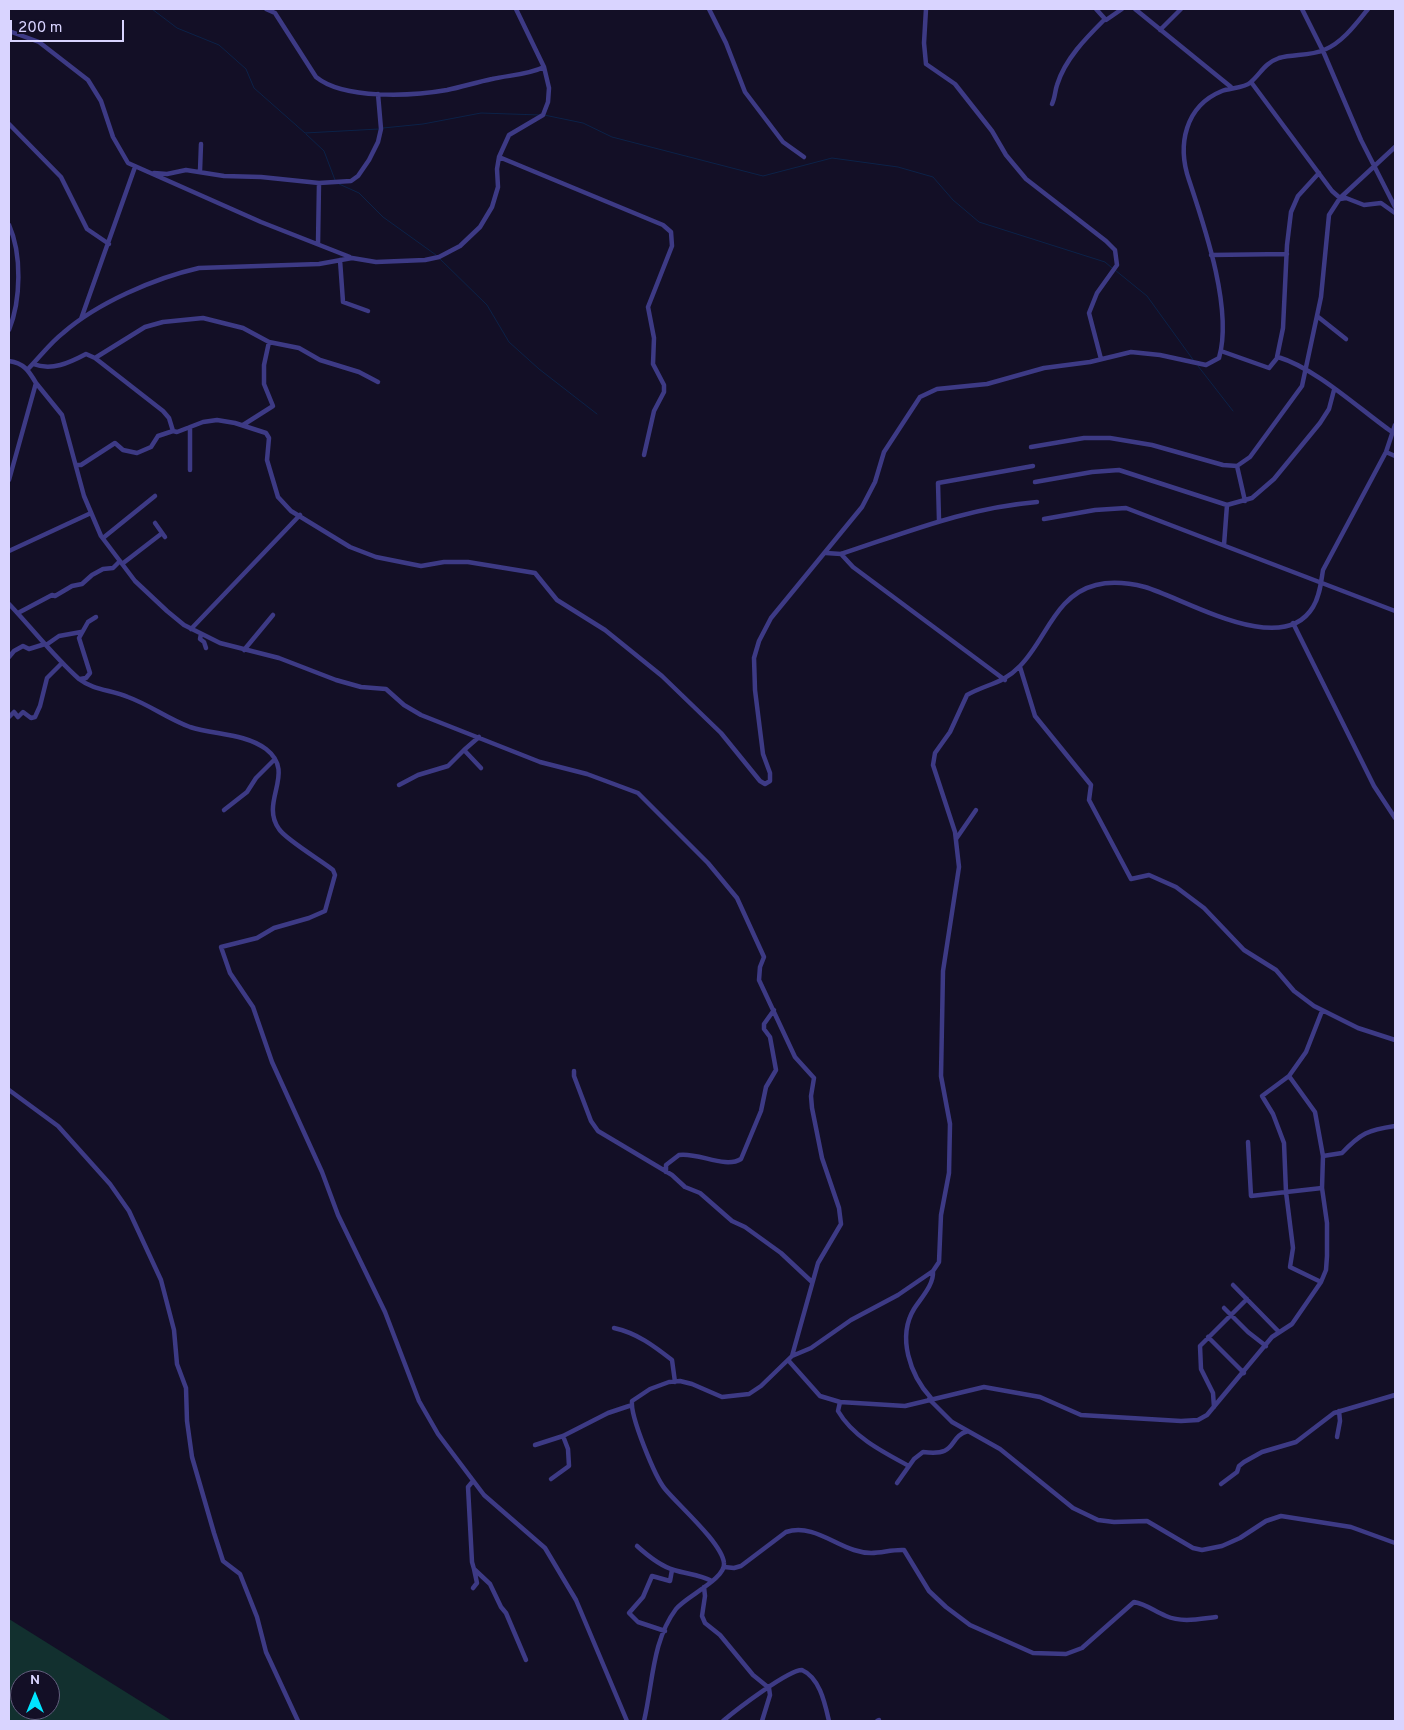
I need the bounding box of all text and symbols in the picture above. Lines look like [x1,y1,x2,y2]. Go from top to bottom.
scale bar [12,10,126,42]
text: 200 m [18,19,63,38]
north arrow [10,1670,60,1720]
text: N [30,1672,40,1689]

